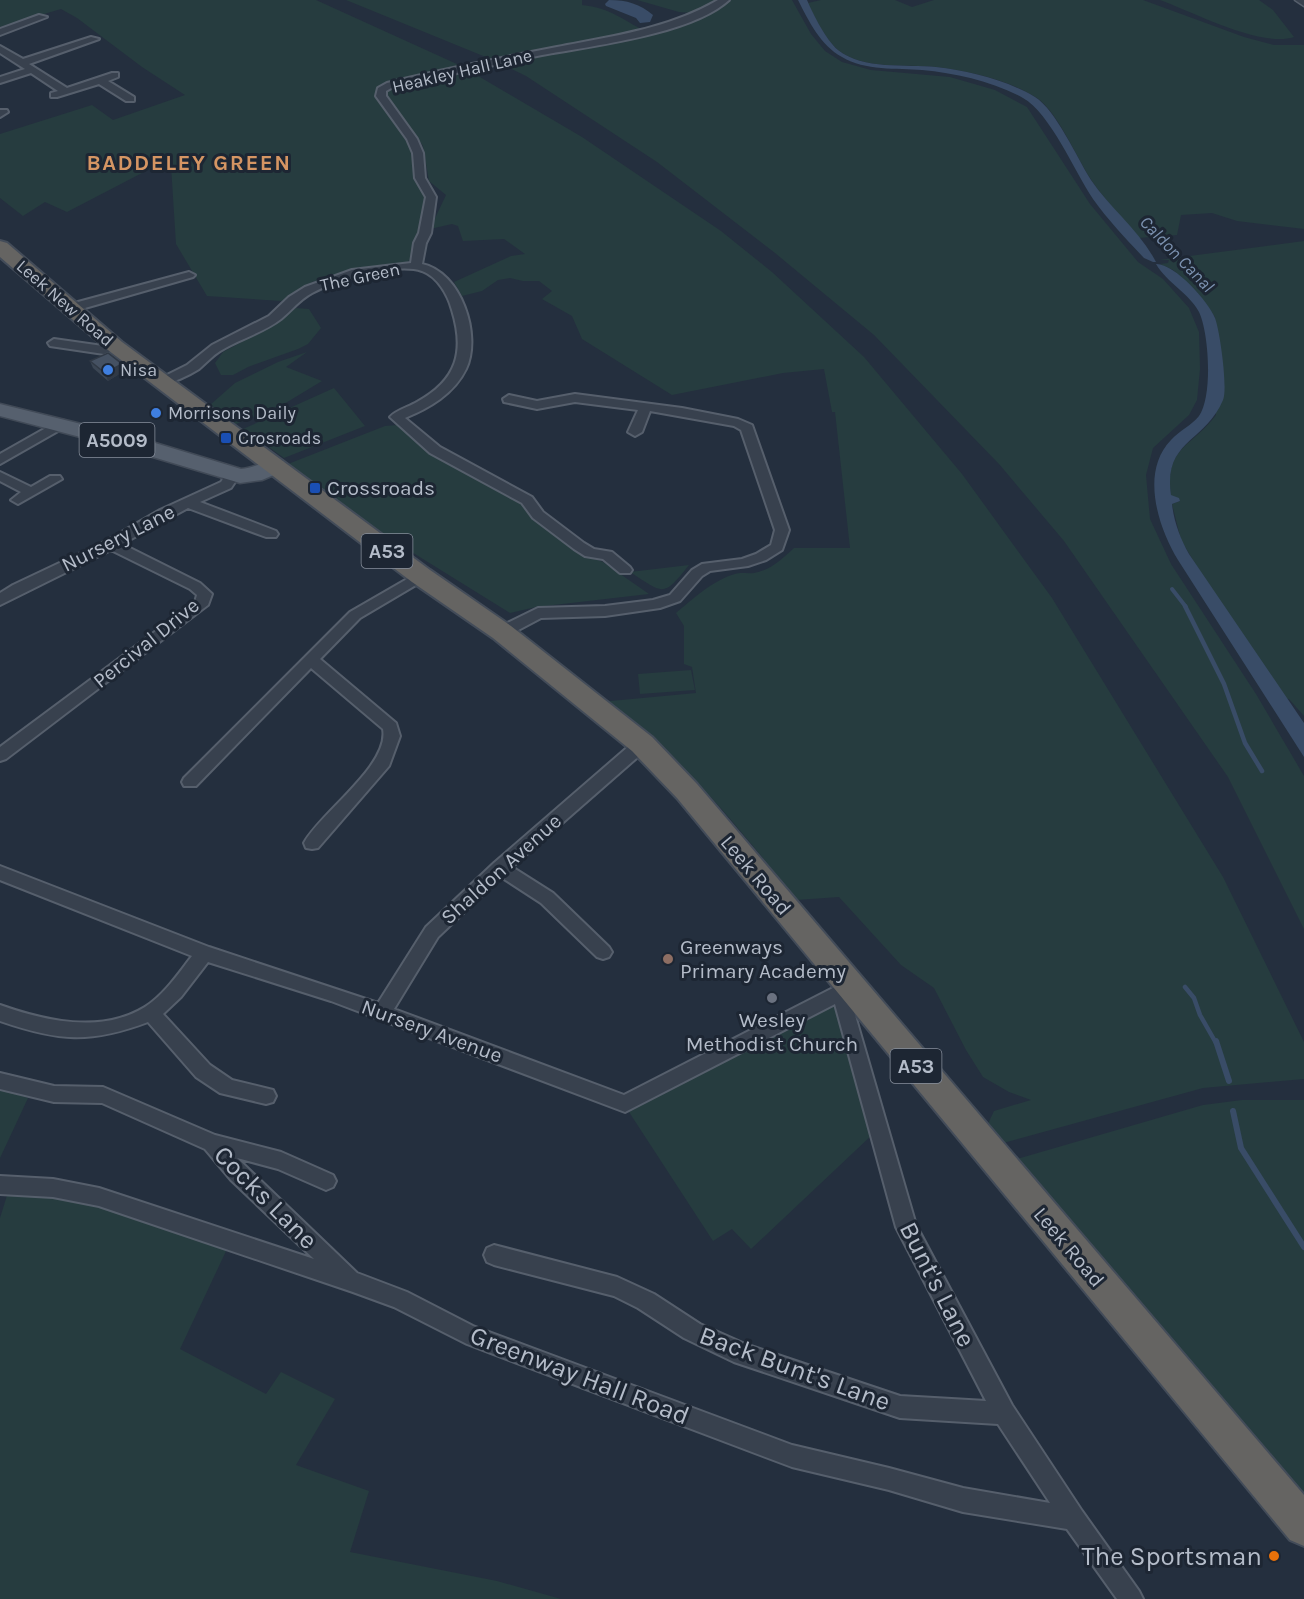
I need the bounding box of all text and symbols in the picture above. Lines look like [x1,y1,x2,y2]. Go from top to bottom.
street label: Heakley Hall Lane [390,44,534,98]
district label: BADDELEY GREEN [87,150,292,176]
water label: Caldon Canal [1135,211,1219,297]
street label: Leek New Road [12,255,118,351]
street label: The Green [318,258,402,296]
place label: Nisa [120,359,157,381]
marker: Nisa [101,363,115,377]
place label: Morrisons Daily [168,402,297,424]
marker: Morrisons Daily [149,406,163,420]
road number: A5009 [80,423,154,457]
place label: Crosroads [238,427,321,449]
marker: Crosroads [219,431,233,445]
place label: Crossroads [327,476,435,500]
marker: Crossroads [308,481,322,495]
street label: Nursery Lane [57,499,179,577]
road number: A53 [362,534,412,568]
street label: Percival Drive [88,593,204,693]
street label: Shaldon Avenue [436,809,566,929]
street label: Leek Road [716,830,796,920]
place label: Greenways Primary Academy [680,935,846,983]
marker: Greenways Primary Academy [661,952,675,966]
marker: Wesley Methodist Church [765,991,779,1005]
street label: Nursery Avenue [358,994,506,1068]
place label: Wesley Methodist Church [686,1008,858,1056]
road number: A53 [890,1049,942,1083]
street label: Cocks Lane [207,1139,324,1256]
street label: Leek Road [1029,1202,1109,1292]
street label: Bunt's Lane [893,1216,982,1352]
street label: Greenway Hall Road [466,1319,694,1432]
street label: Back Bunt's Lane [695,1320,895,1417]
place label: The Sportsman [1081,1541,1262,1572]
marker: The Sportsman [1267,1549,1281,1563]

